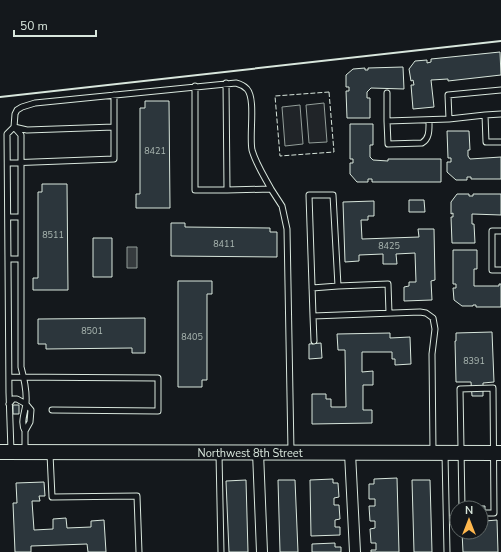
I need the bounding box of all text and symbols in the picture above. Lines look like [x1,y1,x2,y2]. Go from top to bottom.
scale bar [14,12,96,38]
text: 50 m [20,18,48,34]
house number: 8421 [144,145,166,157]
house number: 8511 [42,229,64,241]
house number: 8411 [213,238,235,250]
house number: 8425 [378,240,400,252]
house number: 8501 [81,325,103,337]
house number: 8405 [181,331,203,343]
house number: 8391 [463,355,485,367]
street label: Northwest 8th Street [198,446,303,461]
north arrow [449,500,489,540]
text: N [465,503,473,518]

